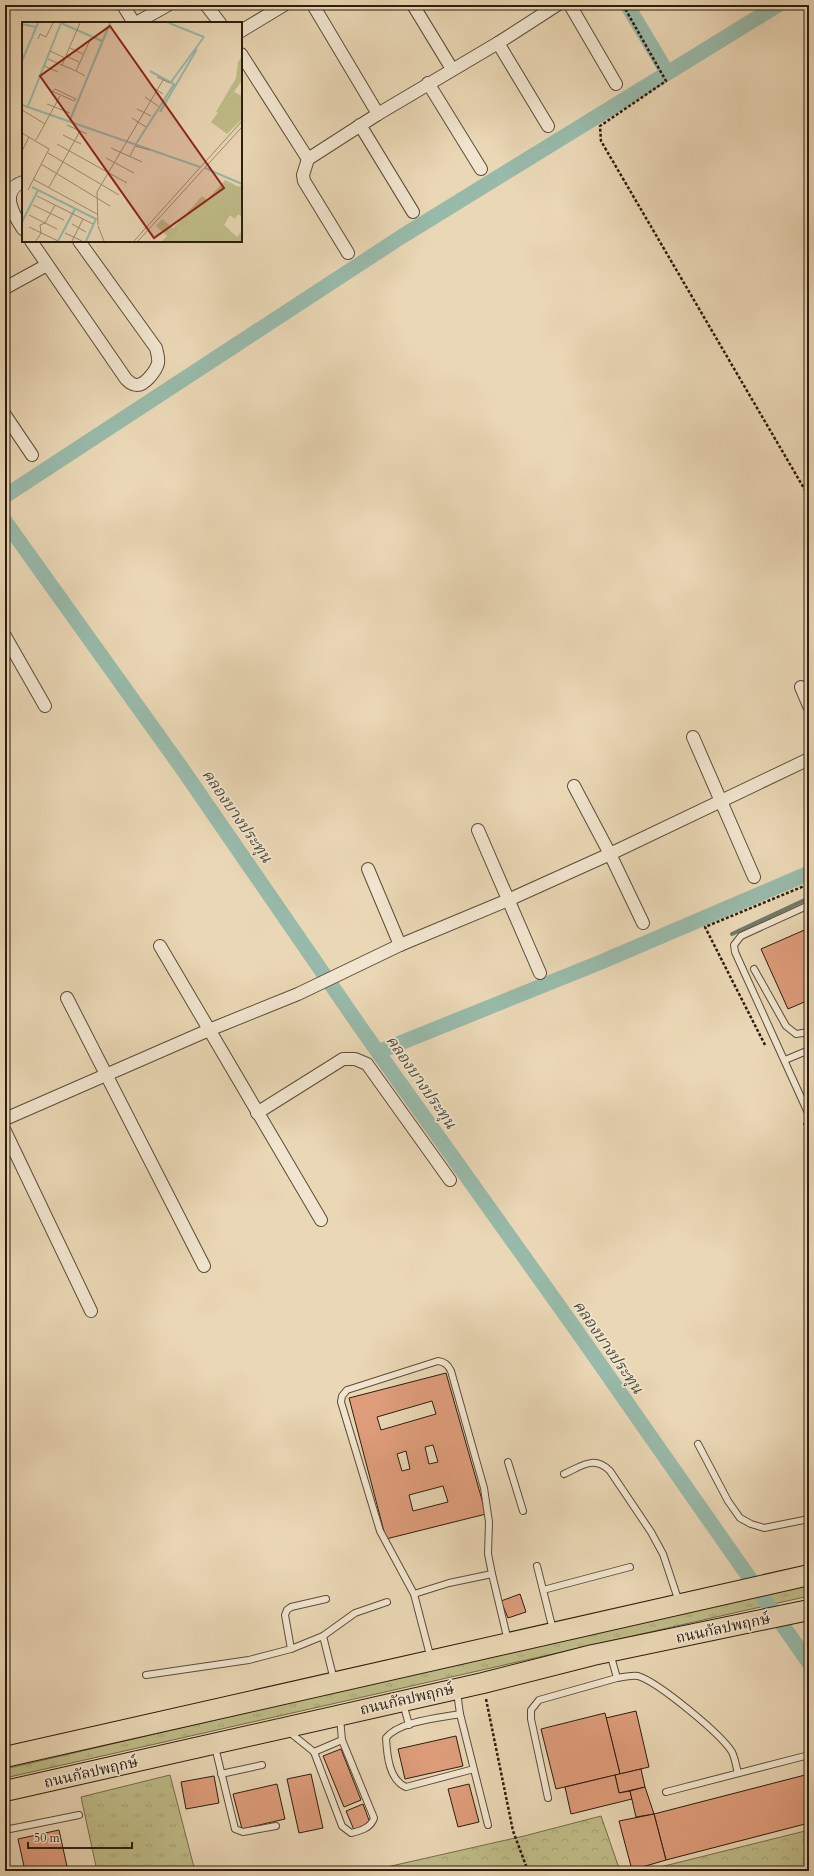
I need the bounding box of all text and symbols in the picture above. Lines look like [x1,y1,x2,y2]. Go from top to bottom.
inset map [22,22,242,242]
water label: คลองบางประทุน [197,765,278,868]
water label: คลองบางประทุน [381,1031,462,1134]
water label: คลองบางประทุน [568,1296,649,1399]
street label: ถนนกัลปพฤกษ์ [674,1608,773,1648]
street label: ถนนกัลปพฤกษ์ [358,1678,457,1720]
street label: ถนนกัลปพฤกษ์ [42,1751,141,1793]
scale bar [28,1824,132,1850]
text: 50 m [34,1830,61,1846]

